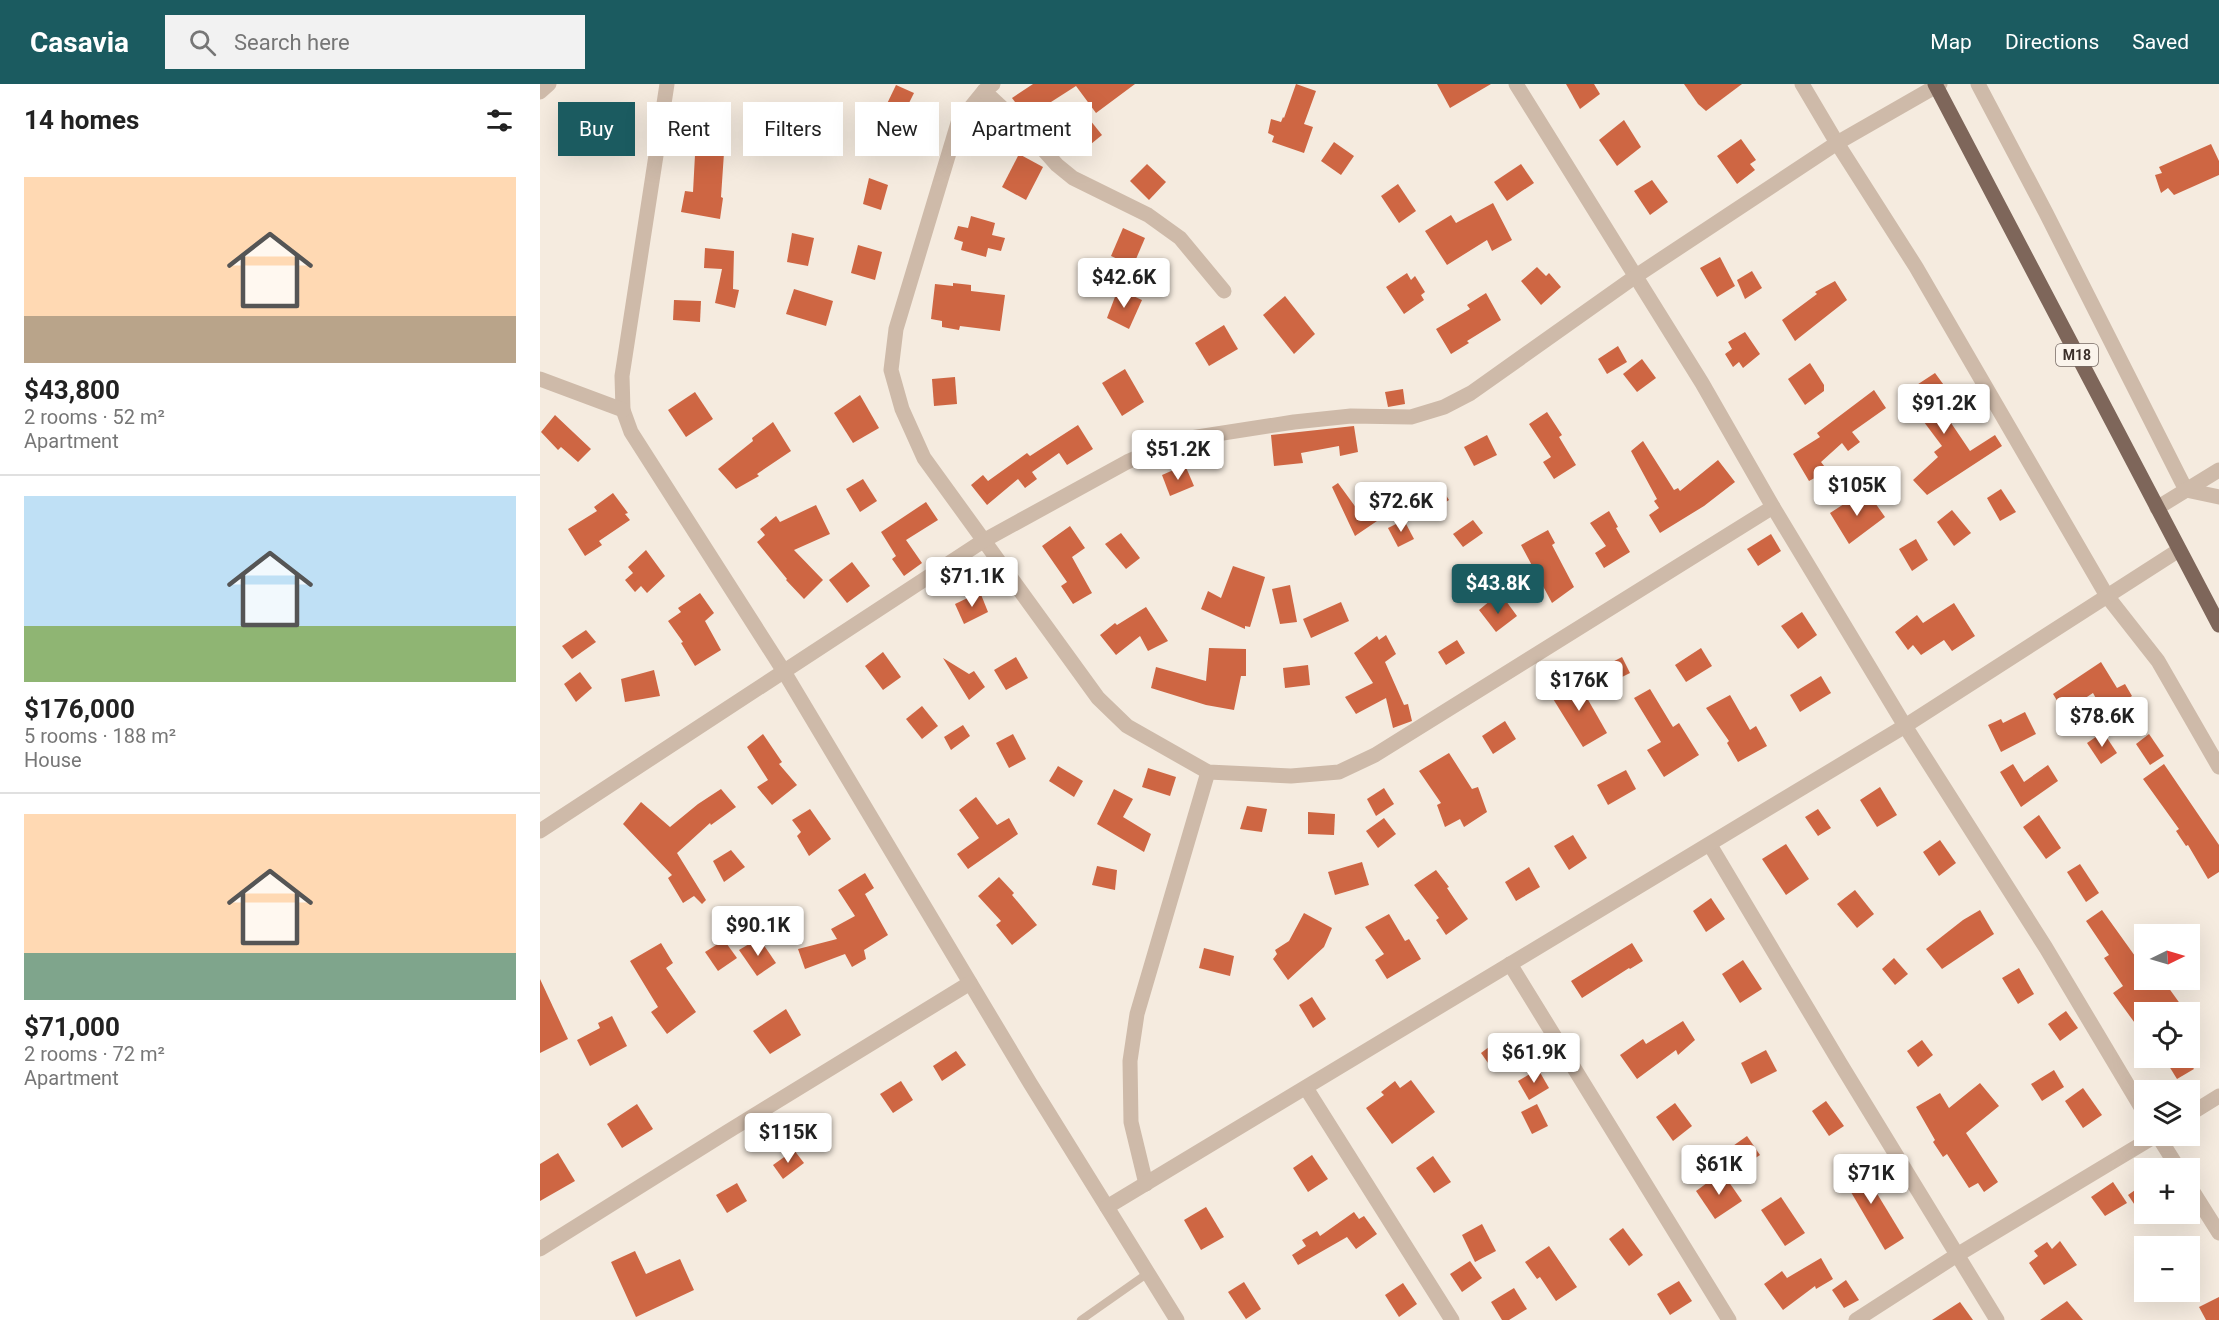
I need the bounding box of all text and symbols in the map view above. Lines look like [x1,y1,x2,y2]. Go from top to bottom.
search box [165,15,585,69]
text: Casavia [30,26,129,59]
icon: search [186,26,219,59]
text: Search here [234,30,350,55]
text: Map [1930,30,1972,54]
text: Directions [2005,30,2099,54]
text: Saved [2132,30,2189,54]
chip: Buy [558,102,635,156]
chip: Rent [647,102,731,156]
chip: Filters [743,102,843,156]
chip: New [855,102,939,156]
chip: Apartment [951,102,1092,156]
icon: filters [483,104,516,137]
text: 14 homes [24,105,139,135]
icon: home [216,216,324,324]
pin: $42.6K [1075,258,1173,309]
text: $42.6K [1092,265,1156,289]
road number: M18 [2056,344,2098,366]
text: $43,800 [24,375,120,405]
pin: $91.2K [1895,384,1993,435]
text: $91.2K [1912,391,1976,415]
text: 2 rooms · 52 m² [24,405,165,429]
text: Apartment [24,429,119,453]
pin: $51.2K [1129,430,1227,481]
text: $51.2K [1146,437,1210,461]
pin: $105K [1815,466,1899,517]
text: $105K [1828,473,1886,497]
pin: $72.6K [1352,482,1450,533]
text: $72.6K [1369,489,1433,513]
icon: home [216,535,324,643]
pin: $71.1K [923,557,1021,608]
text: $71.1K [940,564,1004,588]
pin: $43.8K [1449,564,1547,615]
text: $43.8K [1466,571,1530,595]
pin: $176K [1537,661,1621,712]
text: $176K [1550,668,1608,692]
text: $176,000 [24,694,135,724]
pin: $78.6K [2053,697,2151,748]
text: $78.6K [2070,704,2134,728]
text: 5 rooms · 188 m² [24,724,176,748]
text: House [24,748,82,772]
icon: home [216,853,324,961]
pin: $90.1K [709,906,807,957]
text: $90.1K [726,913,790,937]
north arrow [2134,924,2200,990]
map controls [2134,924,2200,1302]
button: locate [2134,1002,2200,1068]
text: $71,000 [24,1012,120,1042]
pin: $61.9K [1485,1033,1583,1084]
text: $61.9K [1502,1040,1566,1064]
text: 2 rooms · 72 m² [24,1042,165,1066]
text: Apartment [24,1066,119,1090]
button: layers [2134,1080,2200,1146]
pin: $115K [746,1113,830,1164]
text: $115K [759,1120,817,1144]
pin: $61K [1683,1145,1755,1196]
text: $61K [1695,1152,1743,1176]
pin: $71K [1835,1154,1907,1205]
button: + [2134,1158,2200,1224]
text: $71K [1847,1161,1895,1185]
button: − [2134,1236,2200,1302]

